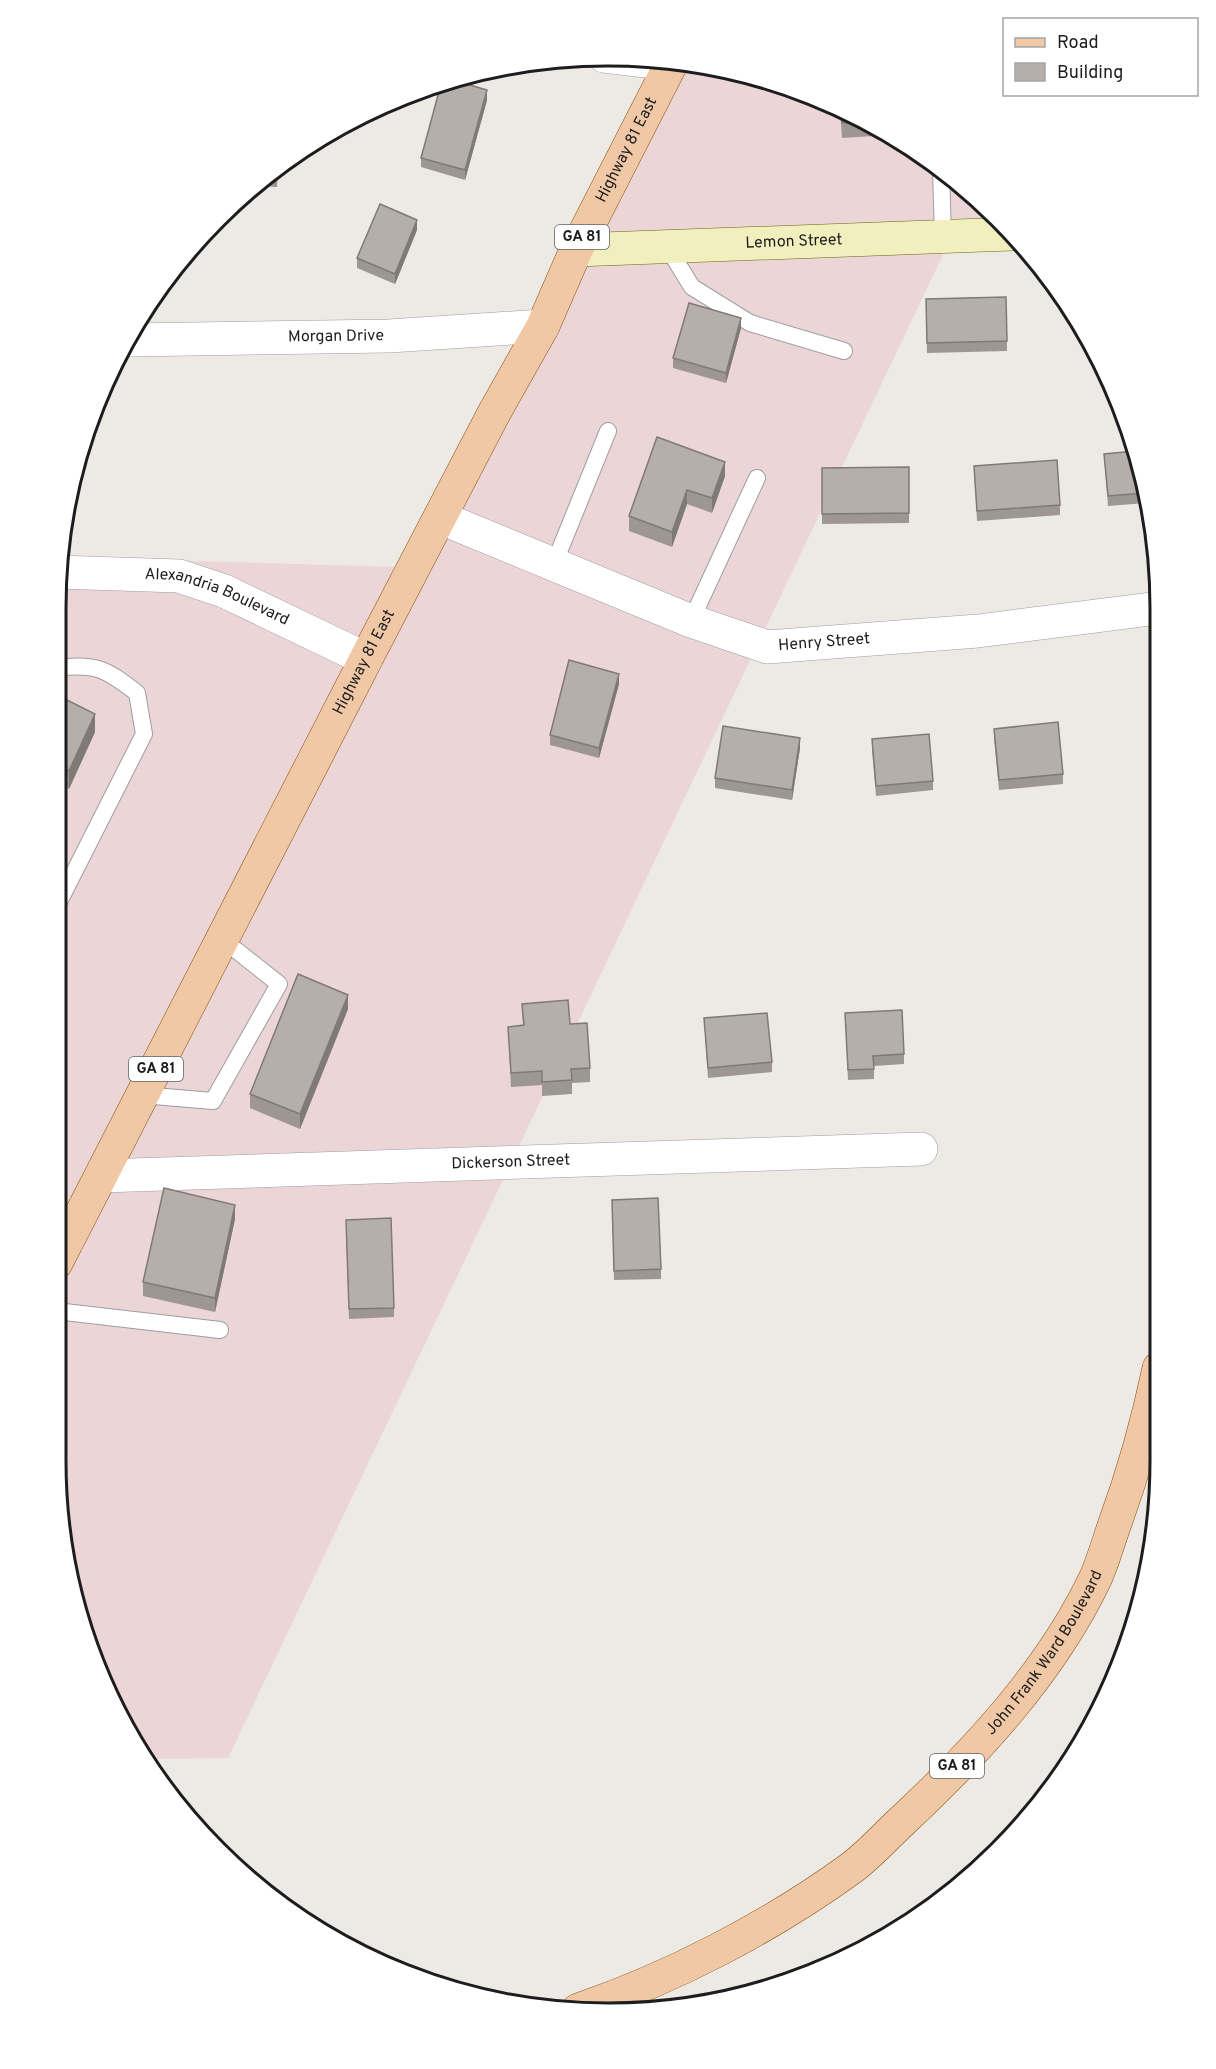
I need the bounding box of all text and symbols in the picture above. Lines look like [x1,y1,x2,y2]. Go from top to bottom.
legend [1003,18,1198,96]
text: Road [1057,32,1099,55]
text: Building [1057,62,1123,85]
street label: Highway 81 East [592,94,662,206]
road number: GA 81 [555,225,609,249]
street label: Lemon Street [745,230,843,254]
street label: Morgan Drive [288,326,384,348]
street label: Alexandria Boulevard [144,565,292,631]
street label: Highway 81 East [329,606,400,719]
street label: Henry Street [778,629,871,656]
road number: GA 81 [129,1057,183,1081]
street label: Dickerson Street [451,1151,571,1174]
street label: John Frank Ward Boulevard [982,1568,1108,1740]
road number: GA 81 [930,1754,984,1778]

